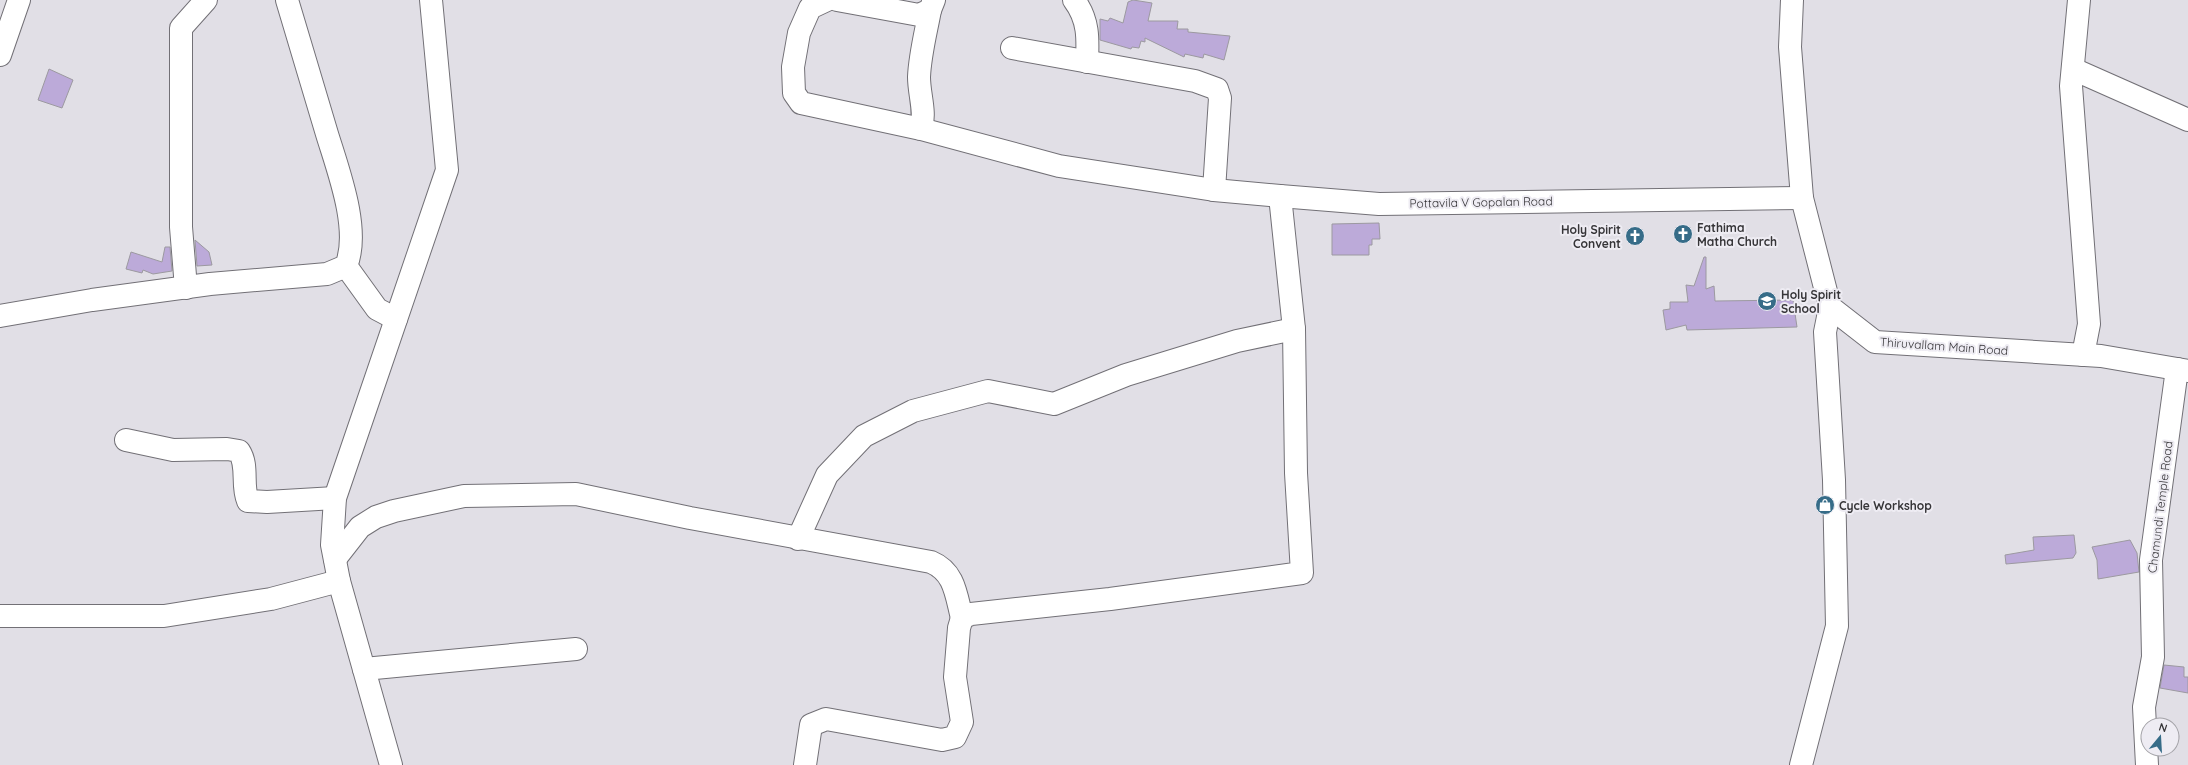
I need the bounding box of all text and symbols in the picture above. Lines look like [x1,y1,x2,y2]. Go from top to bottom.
street label: Pottavila V Gopalan Road [1409,193,1553,211]
place label: Fathima Matha Church [1697,220,1777,249]
place label: Holy Spirit Convent [1561,222,1621,251]
church icon: Fathima Matha Church [1672,223,1694,245]
church icon: Holy Spirit Convent [1624,225,1646,247]
place label: Holy Spirit School [1781,287,1841,316]
school or university icon: Holy Spirit School [1756,290,1778,312]
street label: Thiruvallam Main Road [1879,334,2009,358]
street label: Chamundi Temple Road [2144,440,2176,574]
shop icon: Cycle Workshop [1814,494,1836,516]
place label: Cycle Workshop [1839,498,1932,513]
north arrow [2140,717,2180,757]
text: N [2157,720,2169,735]

